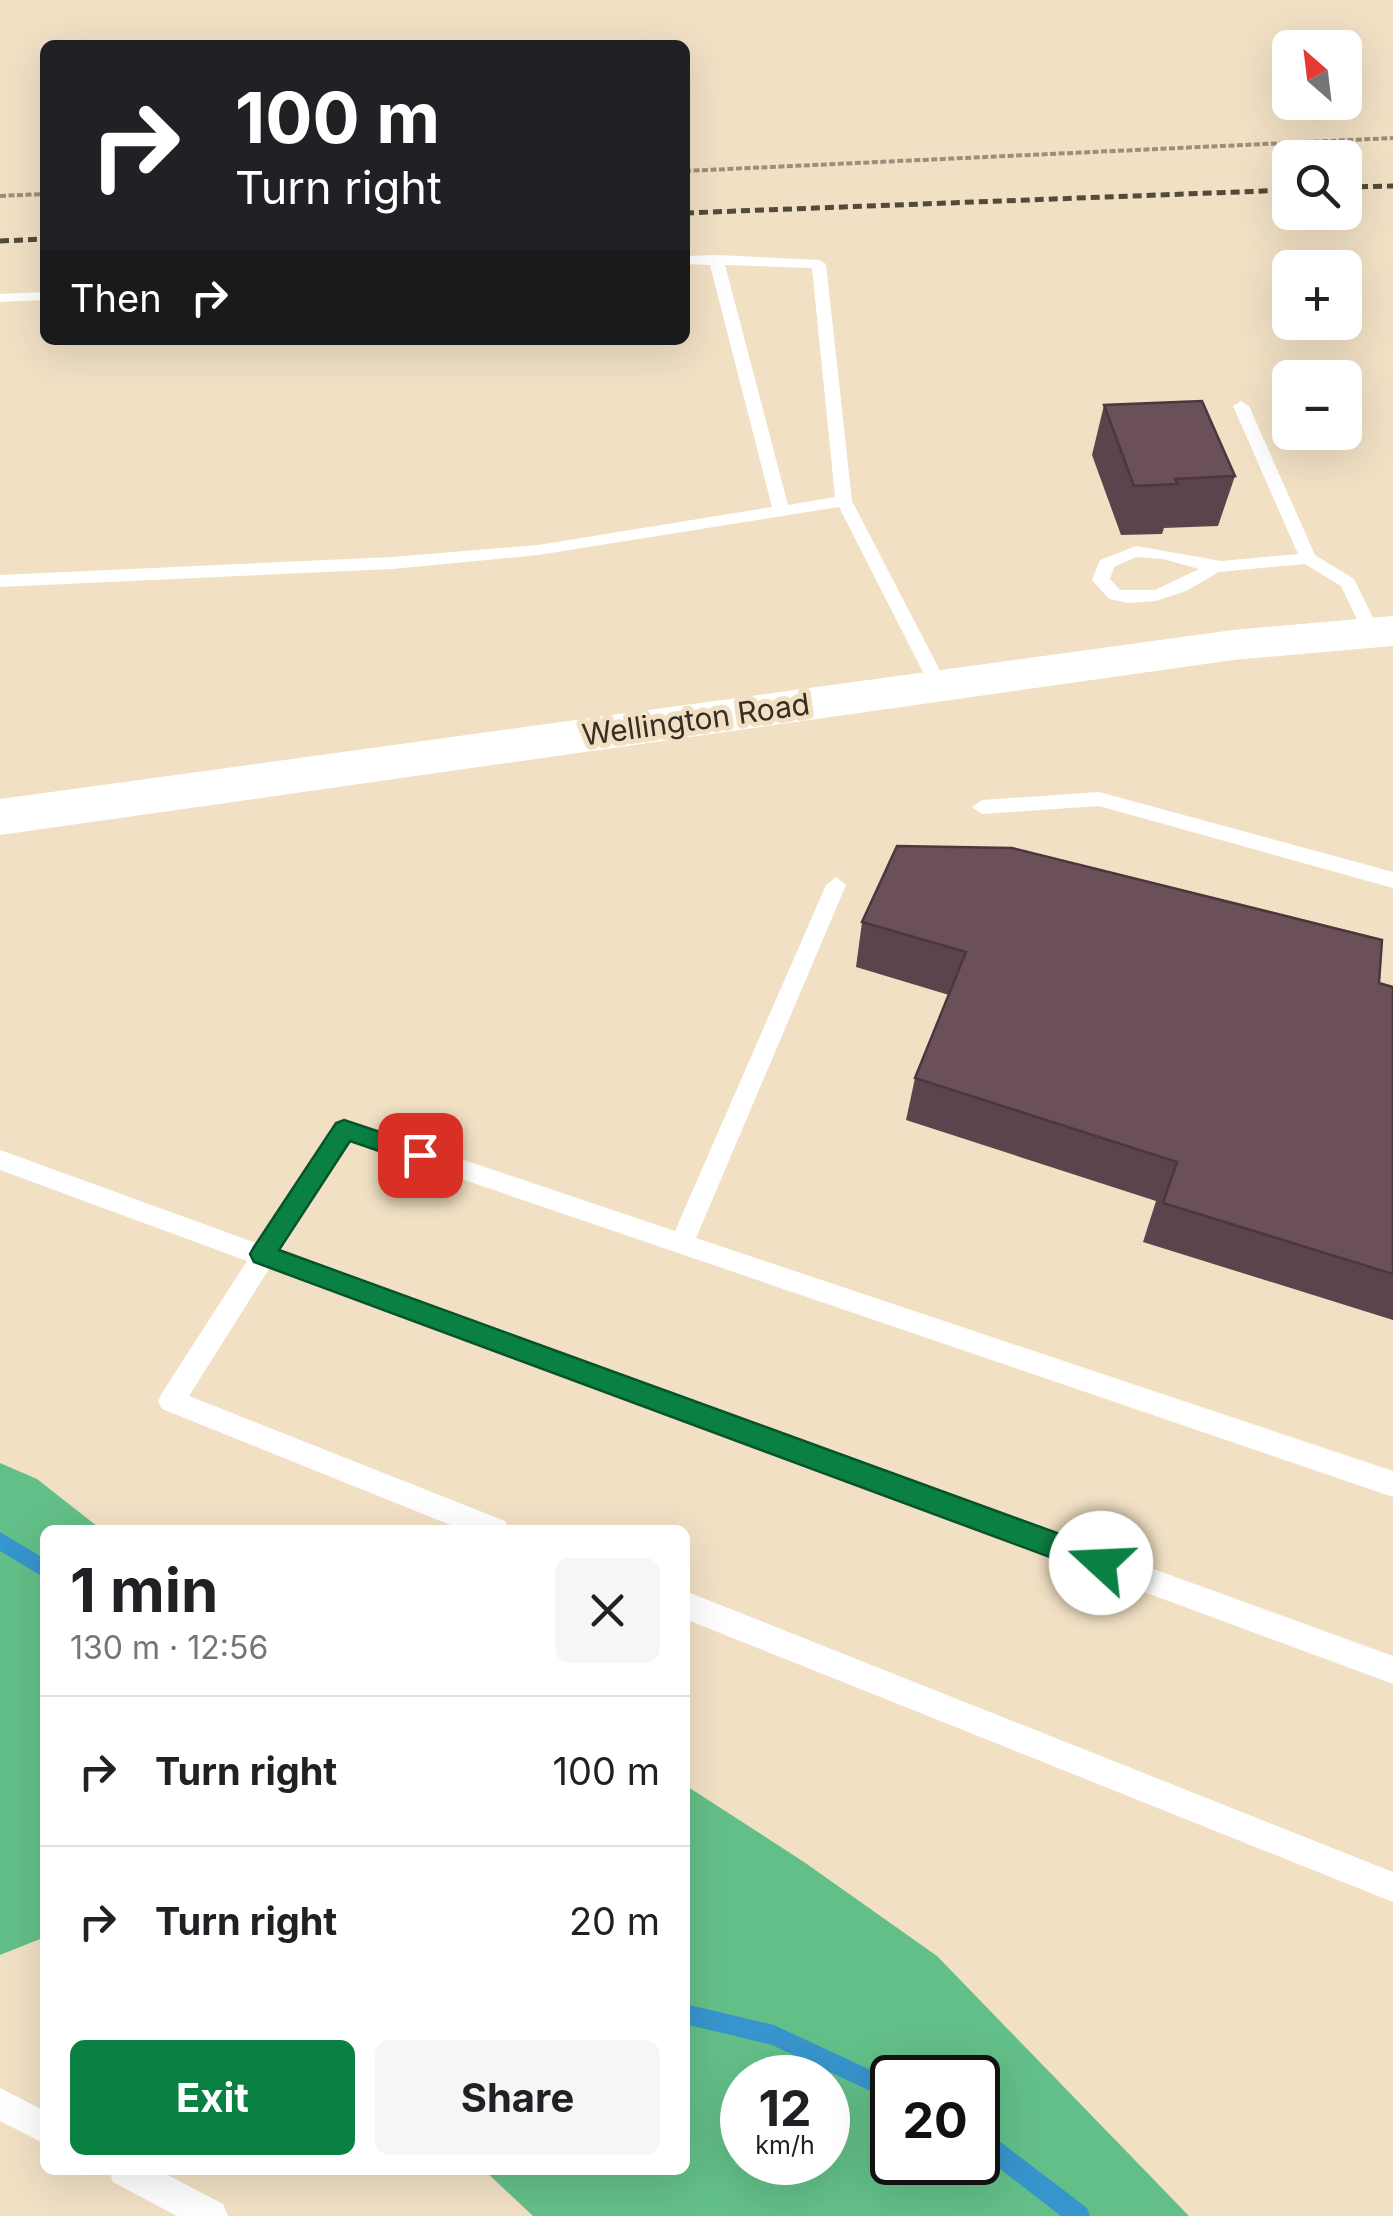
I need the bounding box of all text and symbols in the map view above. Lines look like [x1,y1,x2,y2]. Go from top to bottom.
north arrow [1272,30,1362,120]
map controls [1272,30,1362,450]
text: 100 m [235,75,440,160]
icon: right [70,80,200,210]
button: search [1272,140,1362,230]
text: Turn right [235,160,442,215]
button: + [1272,250,1362,340]
icon: right [182,270,237,325]
text: Then [70,275,162,321]
button: − [1272,360,1362,450]
street label: Wellington Road [580,685,812,753]
pin [378,1113,463,1198]
icon: arrive [393,1128,448,1183]
position arrow [1049,1511,1153,1615]
text: 1 min [70,1554,218,1626]
button: close [555,1558,660,1663]
text: 130 m · 12:56 [70,1628,268,1667]
icon: right [70,1744,125,1799]
text: Turn right [155,1748,337,1794]
text: 100 m [553,1748,660,1794]
icon: right [70,1894,125,1949]
text: Turn right [155,1898,337,1944]
text: 20 m [569,1898,660,1944]
button: Exit [70,2040,355,2155]
button: Share [375,2040,660,2155]
speed limit sign: 20 [870,2055,1000,2185]
text: 12 [758,2078,812,2138]
text: km/h [755,2130,815,2160]

